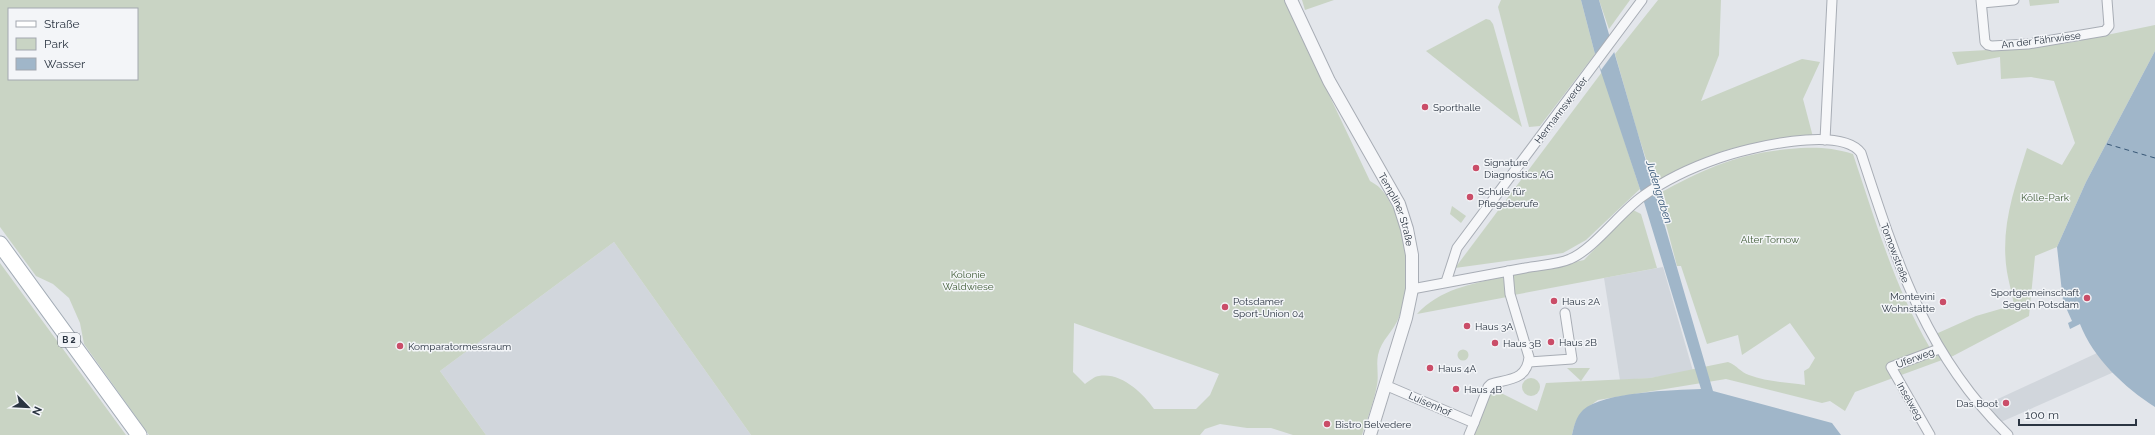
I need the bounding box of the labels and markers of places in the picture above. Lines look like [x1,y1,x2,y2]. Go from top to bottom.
marker: Sporthalle [1420,102,1430,112]
place label: Sporthalle [1433,102,1481,113]
place label: Signature Diagnostics AG [1484,157,1553,180]
marker: Signature Diagnostics AG [1471,163,1481,173]
place label: Schule für Pflegeberufe [1478,186,1539,209]
marker: Schule für Pflegeberufe [1465,192,1475,202]
place label: Sportgemeinschaft Segeln Potsdam [1991,287,2080,310]
place label: Montevini Wohnstätte [1882,291,1935,314]
marker: Sportgemeinschaft Segeln Potsdam [2082,293,2092,303]
place label: Potsdamer Sport-Union 04 [1233,296,1304,319]
marker: Haus 2A [1549,296,1559,306]
place label: Haus 2A [1562,296,1600,307]
marker: Montevini Wohnstätte [1938,297,1948,307]
marker: Potsdamer Sport-Union 04 [1220,302,1230,312]
marker: Haus 3A [1462,321,1472,331]
place label: Haus 3A [1475,321,1513,332]
marker: Haus 2B [1546,337,1556,347]
place label: Haus 2B [1559,337,1597,348]
marker: Haus 3B [1490,338,1500,348]
place label: Haus 3B [1503,338,1541,349]
marker: Komparatormessraum [395,341,405,351]
place label: Komparatormessraum [408,341,511,352]
marker: Haus 4A [1425,363,1435,373]
place label: Haus 4A [1438,363,1477,374]
marker: Haus 4B [1451,384,1461,394]
place label: Haus 4B [1464,384,1503,395]
place label: Das Boot [1956,398,1999,409]
marker: Das Boot [2001,398,2011,408]
marker: Bistro Belvedere [1322,419,1332,429]
place label: Bistro Belvedere [1335,419,1411,430]

